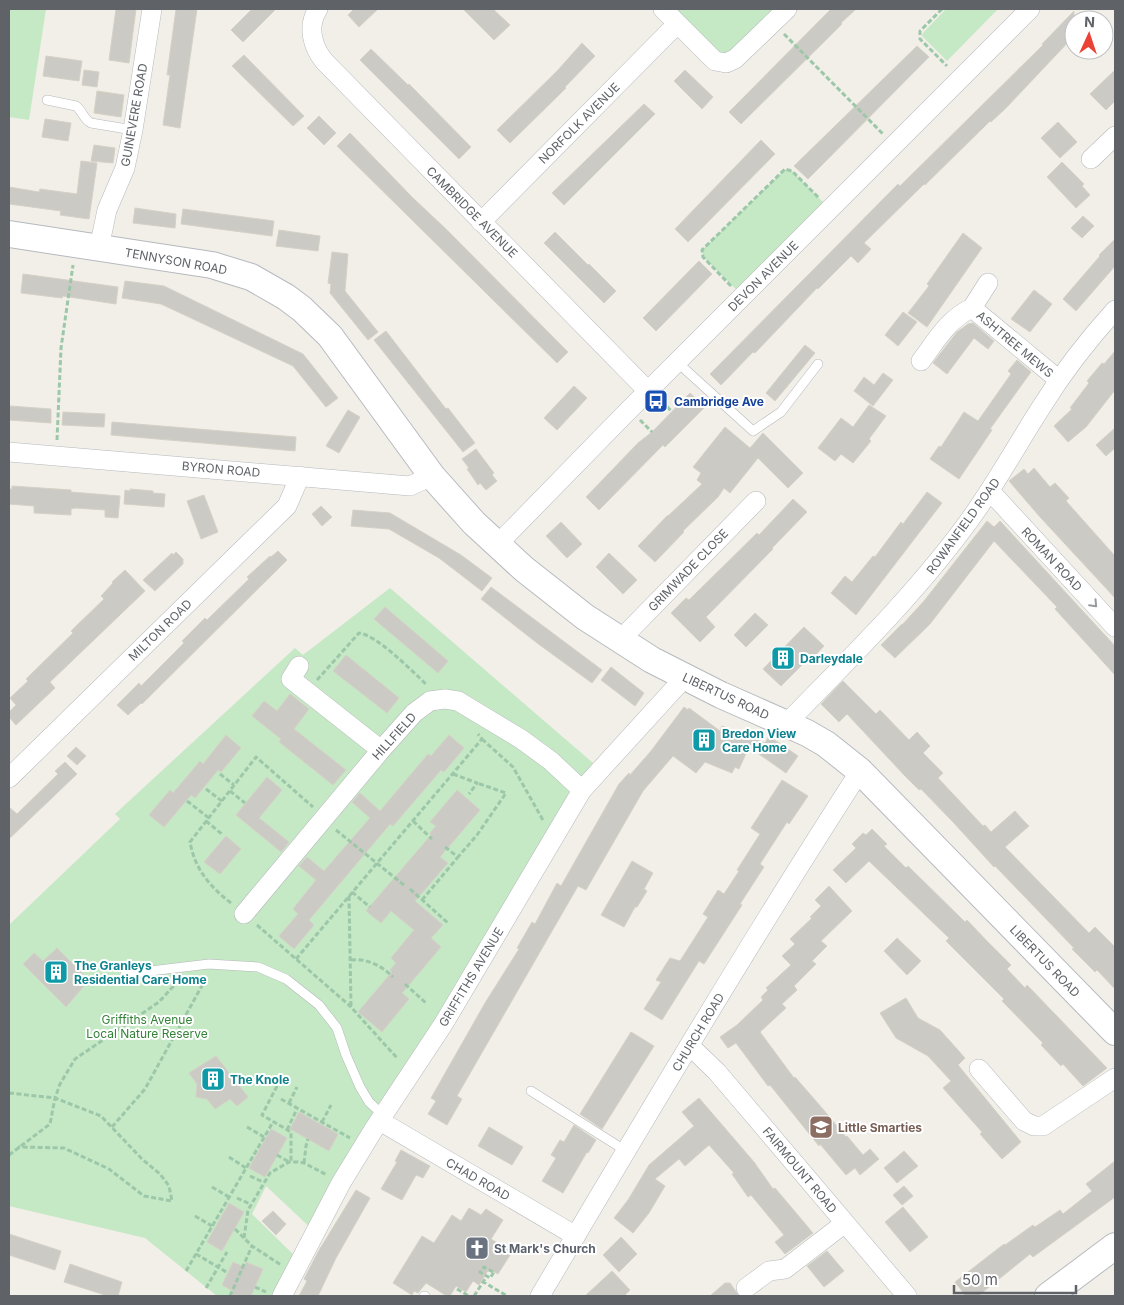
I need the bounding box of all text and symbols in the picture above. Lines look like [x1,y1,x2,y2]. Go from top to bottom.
north arrow [1064,10,1114,60]
text: N [1084,13,1095,30]
street label: GUINEVERE ROAD [118,62,150,168]
street label: NORFOLK AVENUE [535,79,623,167]
street label: CAMBRIDGE AVENUE [423,163,521,261]
street label: DEVON AVENUE [725,238,801,314]
street label: TENNYSON ROAD [124,245,228,277]
street label: ASHTREE MEWS [974,307,1057,381]
bus stop icon: Cambridge Ave [643,388,669,414]
place label: Cambridge Ave [674,394,764,409]
street label: BYRON ROAD [181,458,261,480]
street label: ROWANFIELD ROAD [923,475,1003,577]
street label: ROMAN ROAD [1019,524,1085,594]
street label: GRIMWADE CLOSE [645,526,731,614]
street label: MILTON ROAD [125,596,195,664]
one-way arrow [1088,599,1097,608]
building icon: Darleydale [770,645,796,671]
place label: Darleydale [800,651,863,666]
street label: LIBERTUS ROAD [680,669,772,723]
street label: HILLFIELD [369,709,419,763]
place label: Bredon View Care Home [722,726,797,755]
building icon: Bredon View Care Home [691,727,717,753]
street label: LIBERTUS ROAD [1007,922,1083,1000]
street label: GRIFFITHS AVENUE [435,925,507,1029]
place label: The Granleys Residential Care Home [74,958,207,987]
building icon: The Granleys Residential Care Home [43,959,69,985]
street label: CHURCH ROAD [669,990,727,1074]
park label: Griffiths Avenue Local Nature Reserve [86,1012,208,1041]
building icon: The Knole [200,1066,226,1092]
place label: The Knole [230,1072,289,1087]
school or university icon: Little Smarties [808,1114,834,1140]
place label: Little Smarties [838,1120,922,1135]
street label: FAIRMOUNT ROAD [760,1124,840,1216]
street label: CHAD ROAD [443,1155,513,1203]
church icon: St Mark's Church [464,1235,490,1261]
place label: St Mark's Church [494,1241,596,1256]
scale bar [954,1262,1076,1294]
text: 50 m [962,1270,998,1289]

